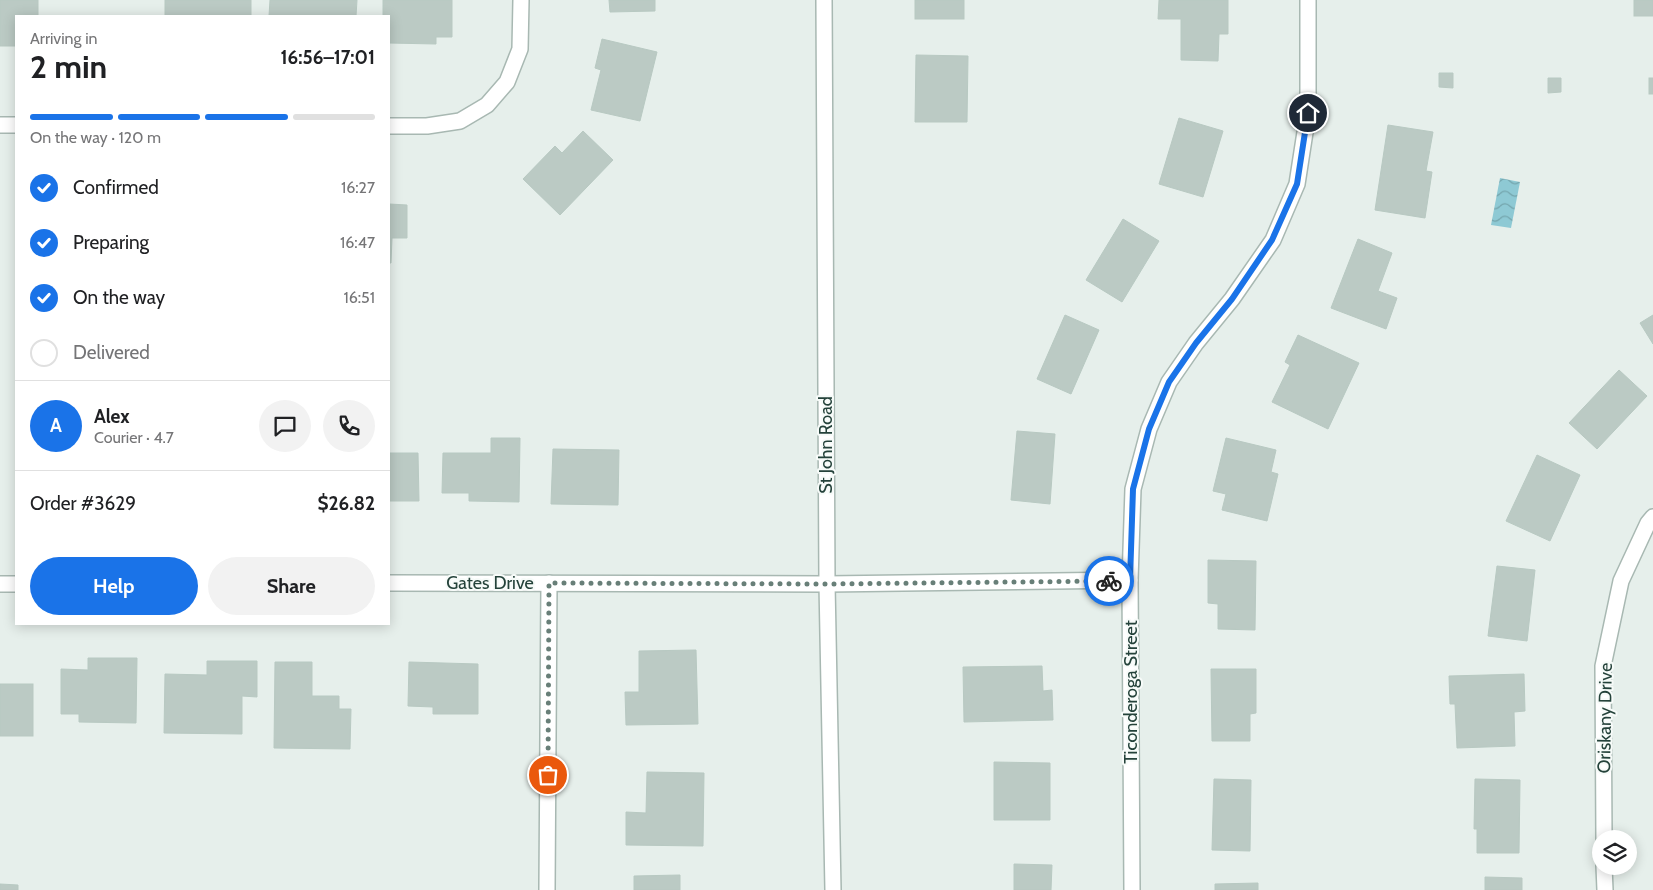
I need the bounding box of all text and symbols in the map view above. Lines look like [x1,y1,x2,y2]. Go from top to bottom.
text: Arriving in [30,29,97,48]
text: 16:56–17:01 [281,46,375,69]
text: 2 min [30,47,107,86]
pin [1287,92,1329,134]
icon: home [1294,99,1322,127]
text: On the way · 120 m [30,128,161,147]
icon: check [30,174,58,202]
text: Confirmed [73,176,159,199]
text: 16:27 [341,178,375,197]
icon: check [30,229,58,257]
text: Preparing [73,231,149,254]
text: 16:47 [340,233,375,252]
icon: check [30,284,58,312]
text: On the way [73,286,165,309]
text: 16:51 [343,288,375,307]
text: Delivered [73,341,150,364]
street label: St John Road [815,396,837,494]
button: chat [259,400,311,452]
button: phone [323,400,375,452]
text: Alex [94,405,130,428]
text: A [50,414,62,437]
text: Courier · 4.7 [94,428,174,447]
text: Order #3629 [30,492,136,515]
text: $26.82 [318,492,375,515]
courier [1084,556,1134,606]
button: Help [30,557,198,615]
button: Share [208,557,375,615]
icon: bike [1095,567,1123,595]
street label: Gates Drive [446,572,534,594]
street label: Ticonderoga Street [1120,620,1142,764]
street label: Oriskany Drive [1593,662,1617,774]
pin [527,754,569,796]
icon: bag [534,761,562,789]
map controls [1592,830,1637,875]
button: layers [1592,830,1637,875]

